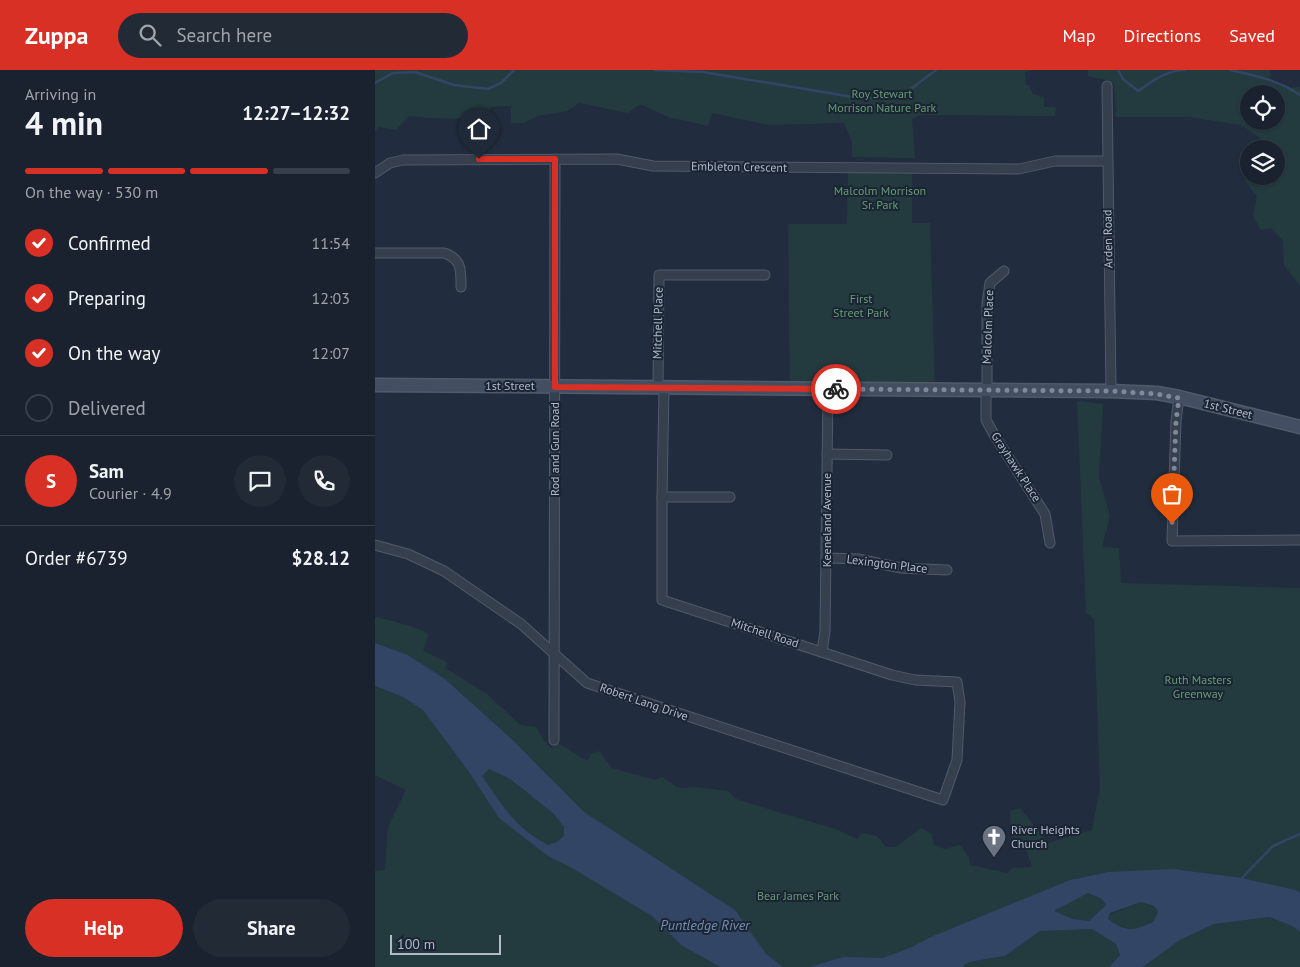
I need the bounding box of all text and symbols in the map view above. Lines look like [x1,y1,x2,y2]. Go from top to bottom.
search box [118,13,468,58]
text: Zuppa [25,20,88,51]
icon: search [136,21,164,49]
text: Search here [176,23,272,47]
text: Map [1063,24,1095,47]
text: Directions [1123,24,1201,47]
text: Saved [1229,24,1275,47]
text: Arriving in [25,84,96,104]
map controls [1240,85,1285,185]
button: locate [1240,85,1285,130]
park label: Roy Stewart Morrison Nature Park [828,86,937,115]
text: 12:27–12:32 [242,101,350,125]
text: 4 min [25,102,103,144]
pin [458,108,500,159]
icon: home [465,115,493,143]
button: layers [1240,140,1285,185]
street label: Embleton Crescent [691,158,787,175]
text: On the way · 530 m [25,182,158,202]
park label: Malcolm Morrison Sr. Park [834,183,926,212]
street label: Arden Road [1099,209,1116,269]
icon: check [25,229,53,257]
text: Confirmed [68,231,151,255]
text: 11:54 [312,233,350,253]
icon: check [25,284,53,312]
text: Preparing [68,286,146,310]
street label: Mitchell Place [649,287,666,359]
text: 12:03 [312,288,350,308]
street label: Malcolm Place [979,290,996,364]
park label: First Street Park [833,291,889,320]
icon: check [25,339,53,367]
text: On the way [68,341,160,365]
text: 12:07 [312,343,350,363]
courier [811,364,861,414]
icon: bike [822,375,850,403]
street label: 1st Street [485,378,535,393]
street label: 1st Street [1202,395,1254,422]
text: Delivered [68,396,146,420]
street label: Rod and Gun Road [547,402,562,496]
street label: Grayhawk Place [988,429,1045,504]
button: chat [234,455,286,507]
button: phone [298,455,350,507]
text: Sam [89,459,124,483]
text: S [46,469,56,493]
street label: Keeneland Avenue [819,473,834,567]
pin [1151,473,1193,524]
icon: bag [1158,480,1186,508]
text: Courier · 4.9 [89,483,172,503]
text: Order #6739 [25,546,128,570]
text: $28.12 [291,546,350,570]
street label: Lexington Place [846,551,928,576]
street label: Mitchell Road [729,615,801,651]
park label: Ruth Masters Greenway [1165,672,1232,701]
street label: Robert Lang Drive [598,679,690,724]
place label: River Heights Church [1011,822,1080,851]
church icon: River Heights Church [981,824,1007,858]
park label: Bear James Park [757,888,839,903]
button: Help [25,899,183,957]
button: Share [193,899,350,957]
water label: Puntledge River [660,916,751,934]
scale bar [390,932,501,955]
text: 100 m [397,935,435,953]

